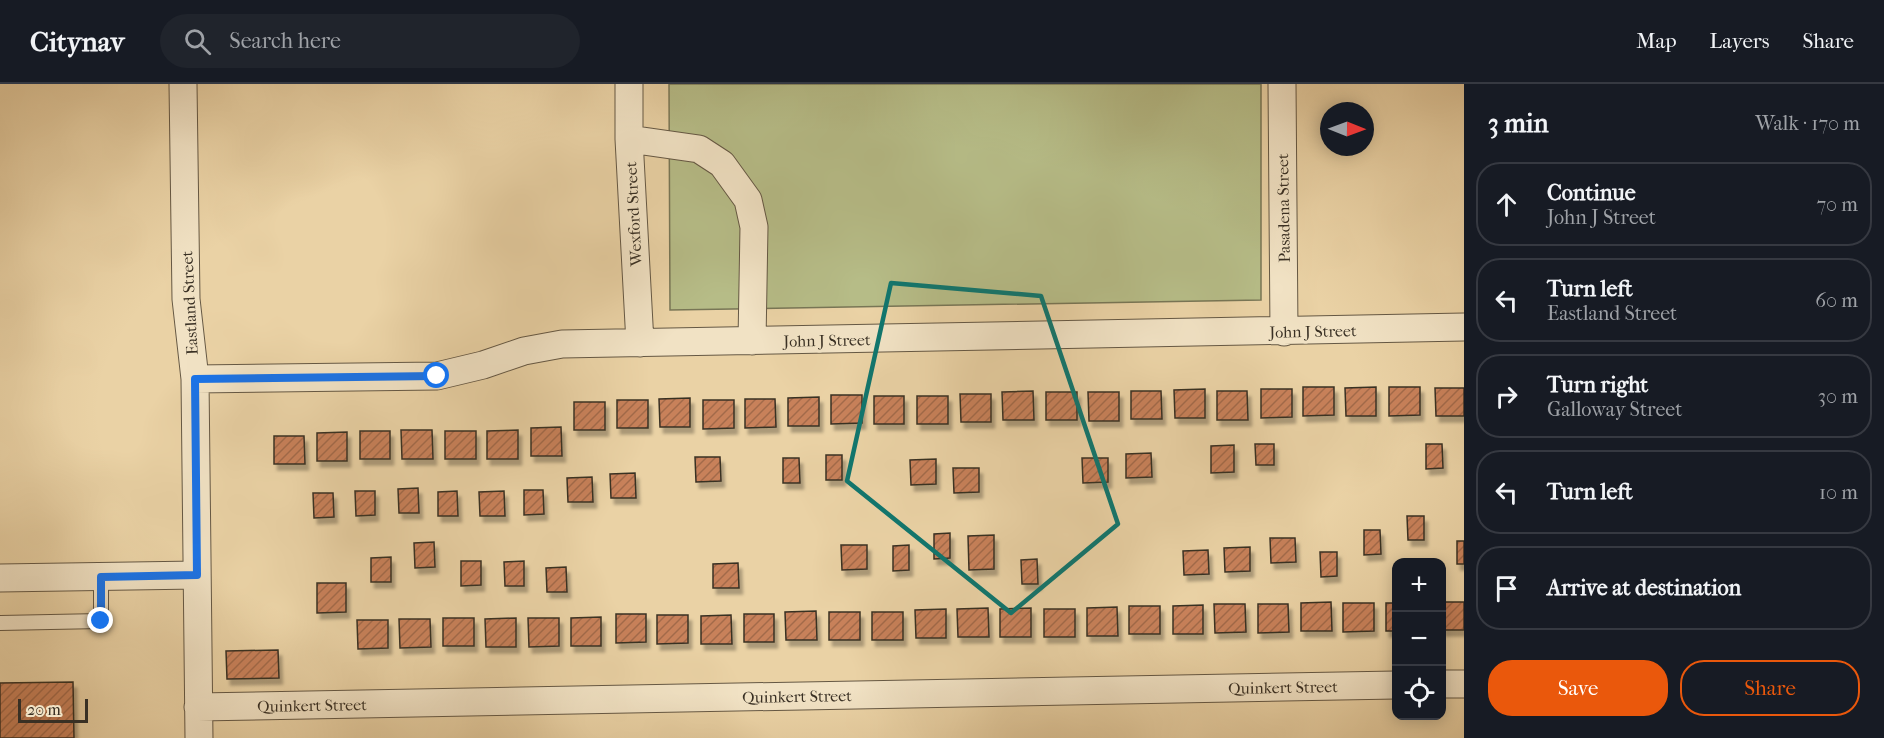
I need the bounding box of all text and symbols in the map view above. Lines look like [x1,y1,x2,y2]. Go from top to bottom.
search box [160,14,580,68]
text: Citynav [30,25,124,58]
icon: search [181,25,214,58]
text: Search here [229,28,341,54]
text: Map [1636,29,1677,53]
text: Layers [1710,29,1769,53]
text: Share [1802,29,1854,53]
north arrow [1320,102,1374,156]
text: 3 min [1488,108,1549,139]
text: Walk · 170 m [1755,112,1860,135]
street label: Pasadena Street [1273,153,1294,263]
street label: Wexford Street [621,161,646,268]
text: Continue [1547,180,1636,206]
icon: ahead [1490,188,1523,221]
text: 70 m [1816,193,1858,216]
text: John J Street [1547,206,1656,229]
street label: Eastland Street [177,250,202,356]
text: Turn left [1547,276,1633,302]
icon: left [1490,284,1523,317]
text: 60 m [1815,289,1858,312]
text: Eastland Street [1547,302,1677,325]
street label: John J Street [1267,321,1357,342]
street label: John J Street [781,330,871,351]
route start [423,362,449,388]
text: Turn right [1547,372,1648,398]
icon: right [1490,380,1523,413]
text: 30 m [1818,385,1858,408]
text: Galloway Street [1547,398,1682,421]
icon: left [1490,476,1523,509]
text: Turn left [1547,479,1633,505]
text: 10 m [1819,481,1858,504]
map controls [1392,558,1446,720]
button: + [1392,558,1446,612]
icon: arrive [1490,572,1523,605]
text: Arrive at destination [1547,575,1741,601]
route end [87,607,113,633]
button: − [1392,612,1446,666]
button: Save [1488,660,1668,716]
button: Share [1680,660,1860,716]
button: locate [1392,666,1446,720]
street label: Quinkert Street [1228,677,1338,698]
street label: Quinkert Street [742,686,852,707]
street label: Quinkert Street [257,695,367,716]
scale bar [18,696,88,724]
text: 20 m [27,700,61,719]

